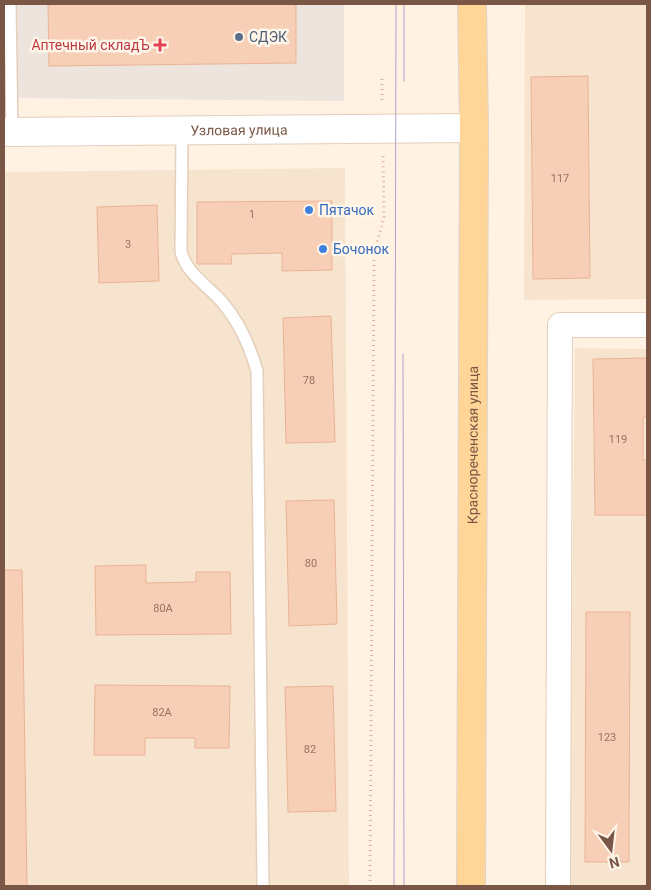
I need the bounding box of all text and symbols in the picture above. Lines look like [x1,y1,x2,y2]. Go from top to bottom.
place label: СДЭК [249,29,287,45]
marker: СДЭК [233,31,245,43]
place label: Аптечный складЪ [31,37,150,53]
marker: Аптечный складЪ [154,39,166,51]
street label: Узловая улица [190,122,288,138]
house number: 117 [551,172,569,185]
place label: Пятачок [319,202,375,218]
marker: Пятачок [303,204,315,216]
house number: 1 [249,208,255,221]
house number: 3 [125,238,131,251]
place label: Бочонок [333,241,389,257]
marker: Бочонок [317,243,329,255]
street label: Краснореченская улица [464,366,481,524]
house number: 78 [303,374,315,387]
house number: 119 [609,433,627,446]
house number: 80 [305,557,317,570]
house number: 80А [153,602,174,615]
house number: 82А [152,706,173,719]
house number: 123 [598,731,616,744]
house number: 82 [304,743,316,756]
north arrow [586,825,636,875]
text: N [608,854,621,872]

